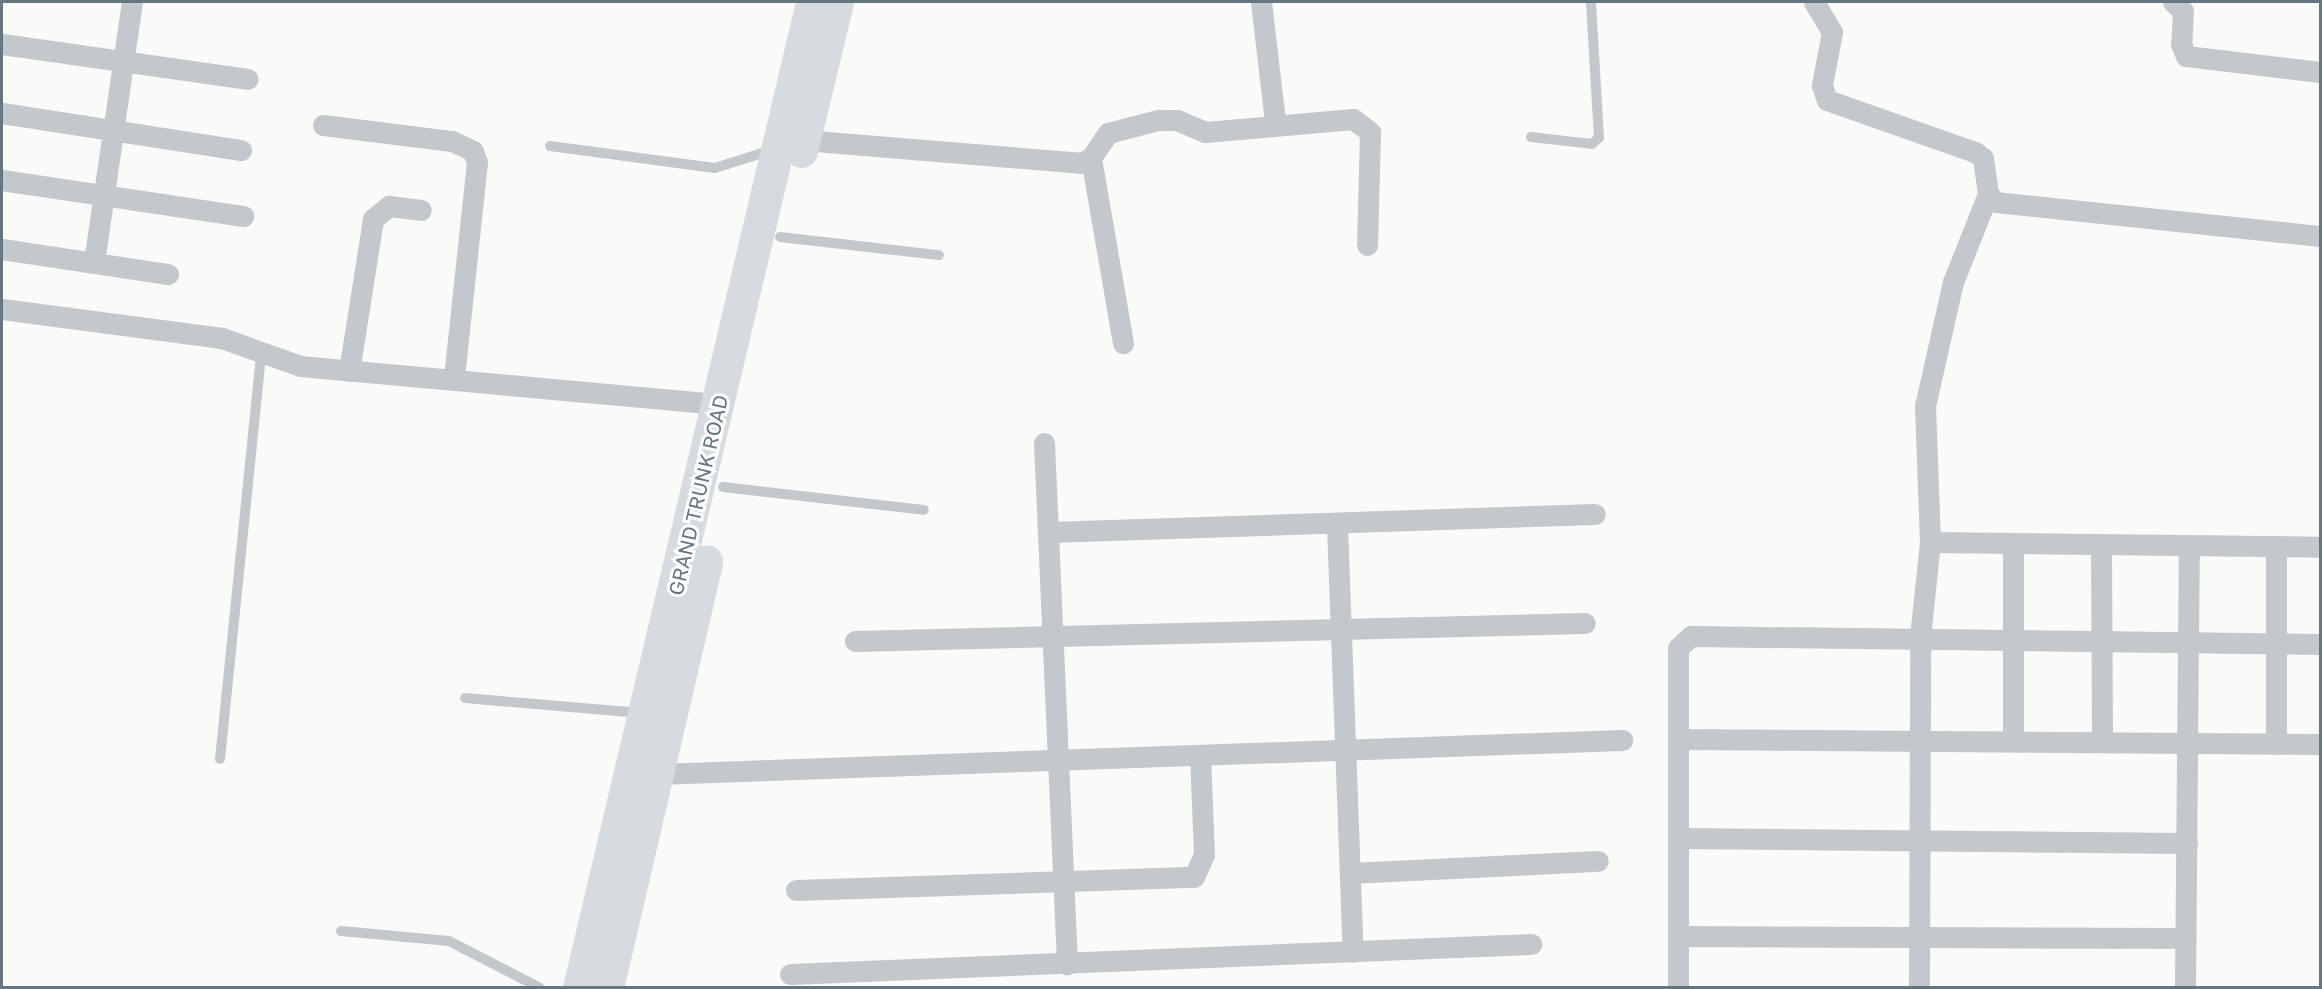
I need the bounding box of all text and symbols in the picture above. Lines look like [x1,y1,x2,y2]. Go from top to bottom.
street label: GRAND TRUNK ROAD [663,392,733,598]

